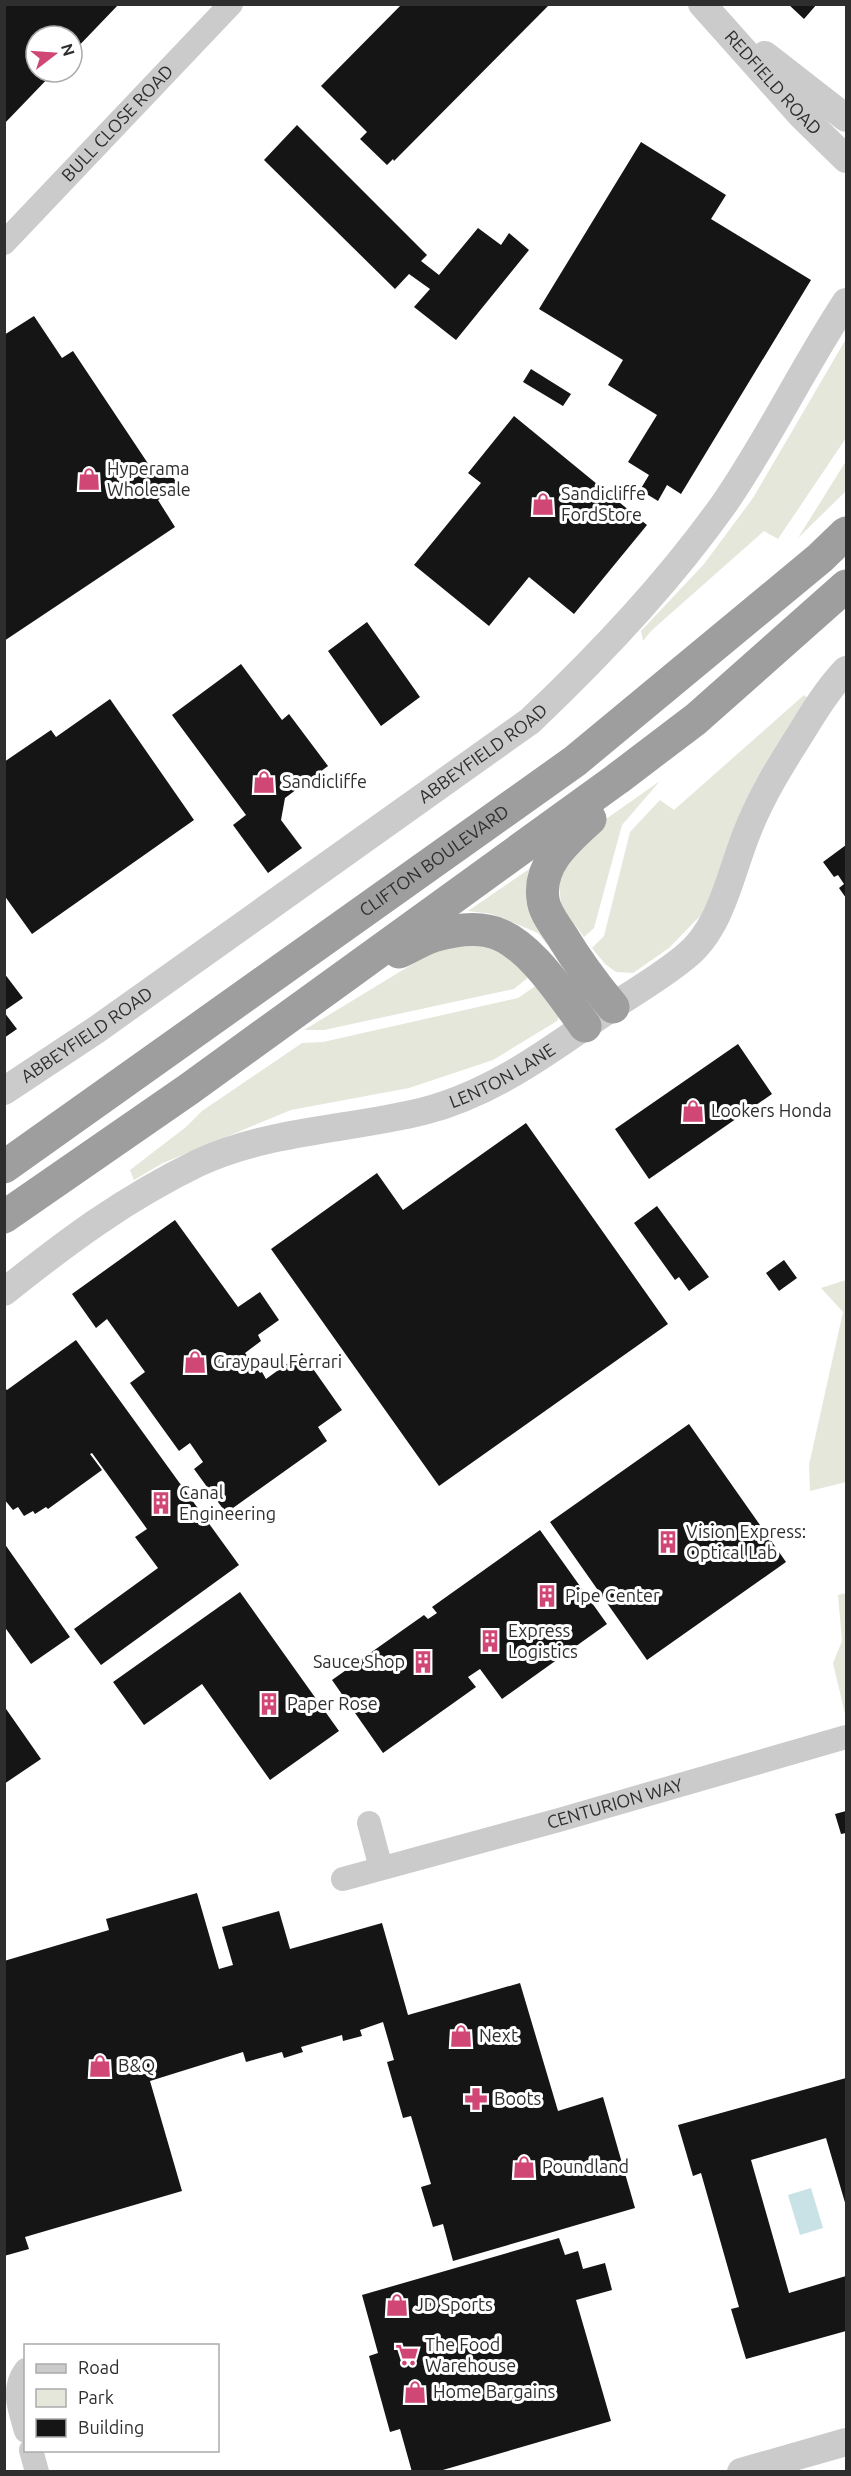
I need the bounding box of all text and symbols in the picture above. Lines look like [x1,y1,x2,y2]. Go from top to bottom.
north arrow [24,24,84,84]
street label: REDFIELD ROAD [721,26,826,138]
text: N [58,41,79,58]
street label: BULL CLOSE ROAD [57,60,177,185]
place label: Hyperama Wholesale [107,458,191,499]
shop icon: Hyperama Wholesale [76,466,102,492]
place label: Sandicliffe FordStore [561,483,646,524]
shop icon: Sandicliffe FordStore [530,491,556,517]
street label: ABBEYFIELD ROAD [414,699,551,806]
shop icon: Sandicliffe [251,769,277,795]
place label: Sandicliffe [282,771,367,791]
street label: CLIFTON BOULEVARD [355,800,512,920]
street label: ABBEYFIELD ROAD [17,982,156,1086]
street label: LENTON LANE [446,1039,558,1111]
shop icon: Lookers Honda [680,1098,706,1124]
place label: Lookers Honda [711,1100,832,1120]
shop icon: Graypaul Ferrari [182,1349,208,1375]
place label: Graypaul Ferrari [213,1351,342,1371]
place label: Canal Engineering [179,1482,276,1523]
building icon: Canal Engineering [148,1490,174,1516]
place label: Vision Express: Optical Lab [686,1521,806,1562]
building icon: Vision Express: Optical Lab [655,1529,681,1555]
building icon: Pipe Center [534,1583,560,1609]
place label: Pipe Center [565,1585,660,1605]
place label: Express Logistics [508,1620,578,1661]
building icon: Express Logistics [477,1628,503,1654]
building icon: Sauce Shop [410,1649,436,1675]
place label: Sauce Shop [313,1651,405,1671]
building icon: Paper Rose [256,1691,282,1717]
place label: Paper Rose [287,1693,378,1713]
street label: CENTURION WAY [544,1774,685,1832]
shop icon: Next [448,2023,474,2049]
place label: Next [479,2025,518,2045]
shop icon: B&Q [87,2053,113,2079]
place label: B&Q [118,2055,155,2076]
pharmacy icon: Boots [463,2086,489,2112]
place label: Boots [494,2088,542,2108]
shop icon: Poundland [511,2154,537,2180]
place label: Poundland [542,2156,629,2176]
shop icon: JD Sports [384,2292,410,2318]
place label: JD Sports [415,2294,493,2314]
place label: The Food Warehouse [425,2334,516,2375]
supermarket icon: The Food Warehouse [394,2342,420,2368]
legend [24,2344,219,2452]
text: Road [78,2357,120,2377]
shop icon: Home Bargains [402,2379,428,2405]
place label: Home Bargains [433,2381,555,2401]
text: Park [78,2387,114,2407]
text: Building [78,2417,144,2437]

